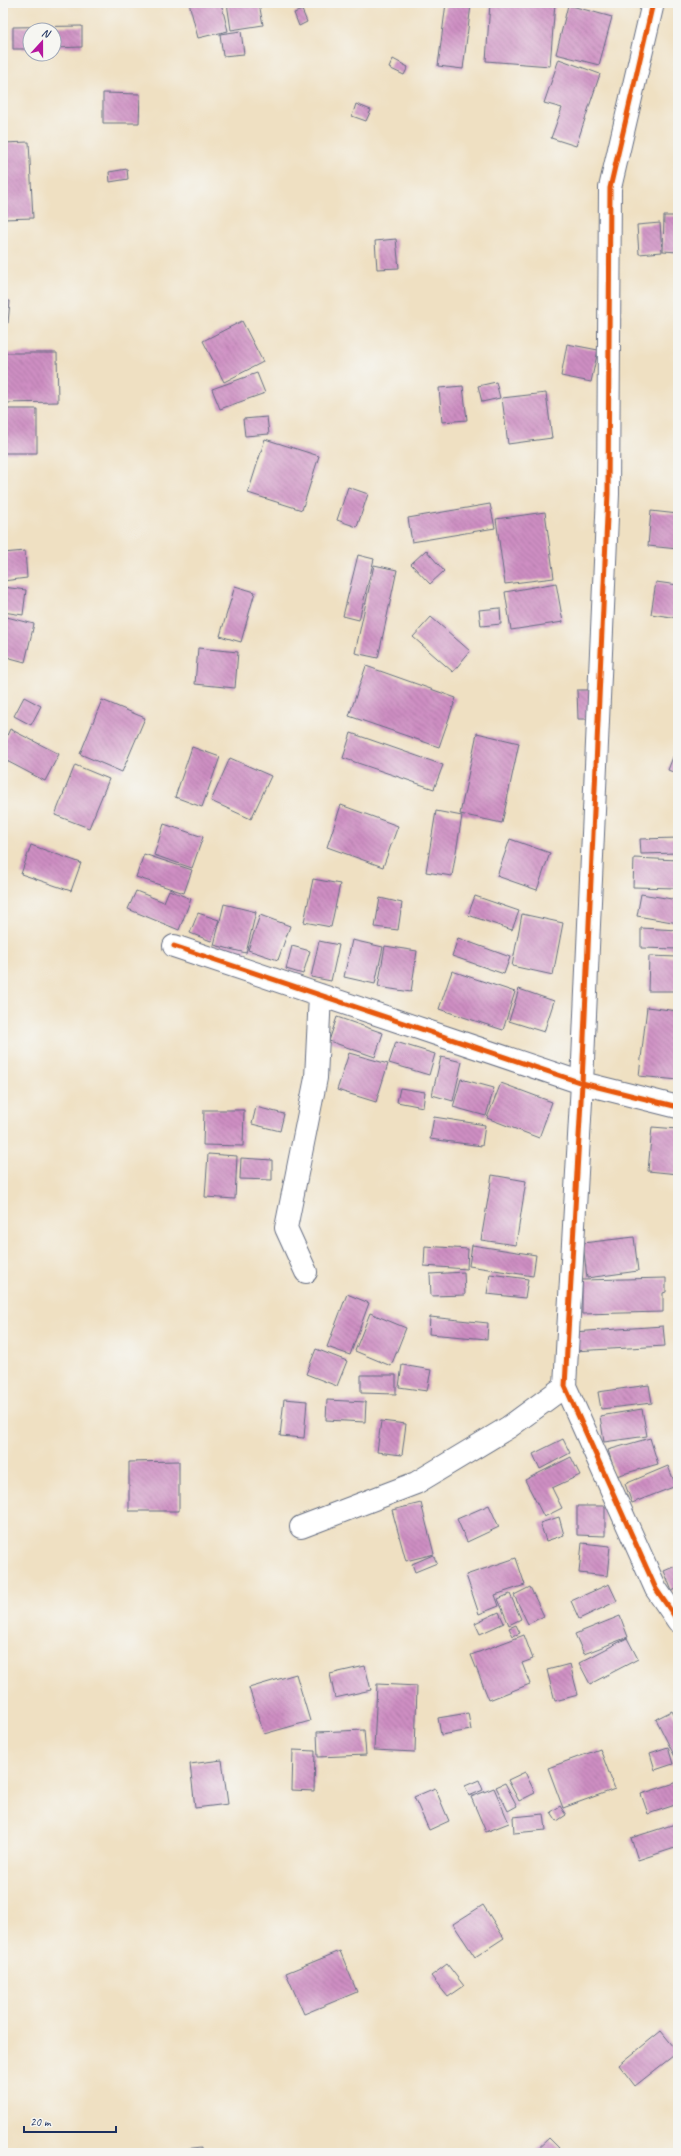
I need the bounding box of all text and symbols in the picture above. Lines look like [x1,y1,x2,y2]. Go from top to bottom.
north arrow [22,22,62,62]
text: N [40,25,53,41]
scale bar [24,2108,116,2134]
text: 20 m [30,2114,52,2130]

